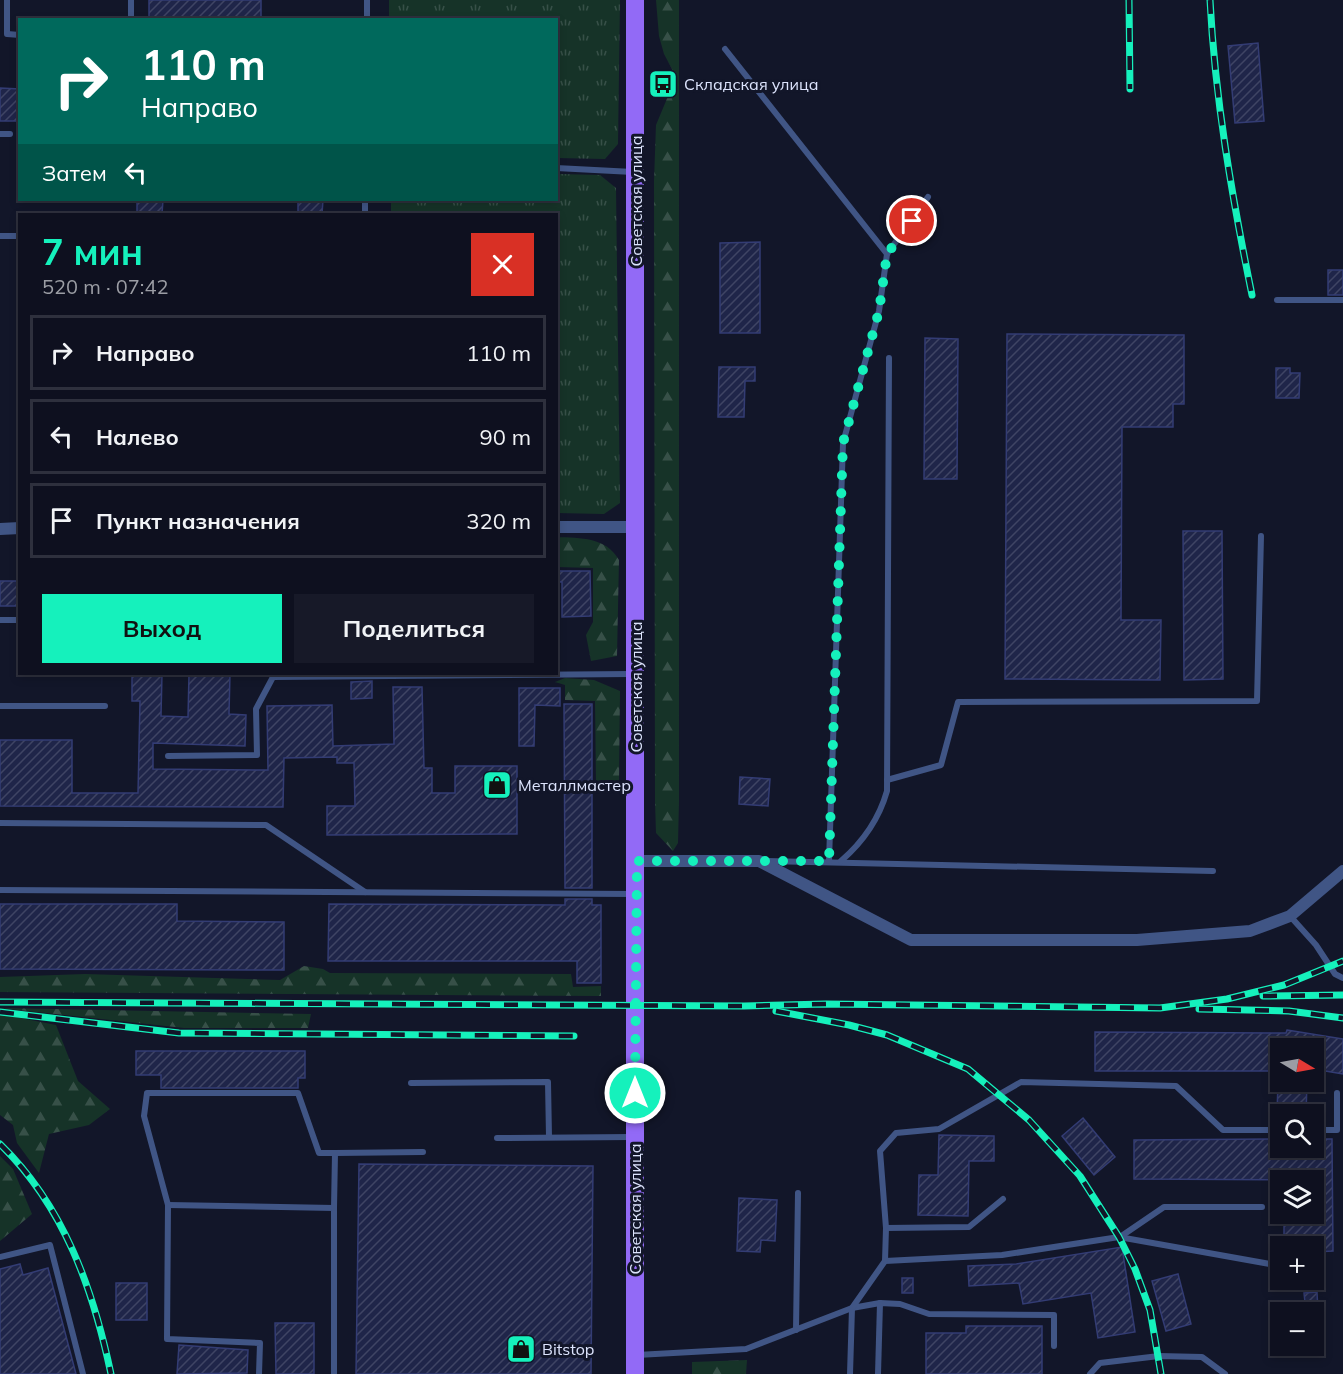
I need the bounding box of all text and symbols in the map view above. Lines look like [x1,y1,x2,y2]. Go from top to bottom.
text: 110 m [141,38,266,91]
icon: right [42,42,120,120]
bus stop icon: Складская улица [647,68,679,100]
place label: Складская улица [684,74,818,94]
text: Направо [141,90,258,124]
street label: Советская улица [626,135,646,267]
icon: left [119,156,152,189]
text: Затем [42,159,107,187]
pin [886,195,937,246]
icon: arrive [895,204,928,237]
text: 7 мин [42,229,143,274]
button: close [471,233,534,296]
text: 520 m · 07:42 [42,274,168,299]
icon: right [45,336,78,369]
text: Направо [96,339,194,367]
text: 110 m [466,339,531,367]
icon: left [45,420,78,453]
text: Налево [96,423,179,451]
text: 90 m [480,423,531,451]
icon: arrive [45,504,78,537]
text: Пункт назначения [96,507,300,535]
text: 320 m [466,507,531,535]
button: Выход [42,594,282,663]
button: Поделиться [294,594,534,663]
street label: Советская улица [626,621,646,753]
shop icon: Металлмастер [481,769,513,801]
place label: Металлмастер [518,775,631,795]
north arrow [1270,1038,1324,1092]
map controls [1270,1038,1324,1356]
position arrow [603,1061,667,1125]
button: search [1270,1104,1324,1158]
street label: Советская улица [625,1143,645,1275]
button: layers [1270,1170,1324,1224]
button: + [1270,1236,1324,1290]
button: − [1270,1302,1324,1356]
shop icon: Bitstop [505,1333,537,1365]
place label: Bitstop [542,1339,594,1359]

